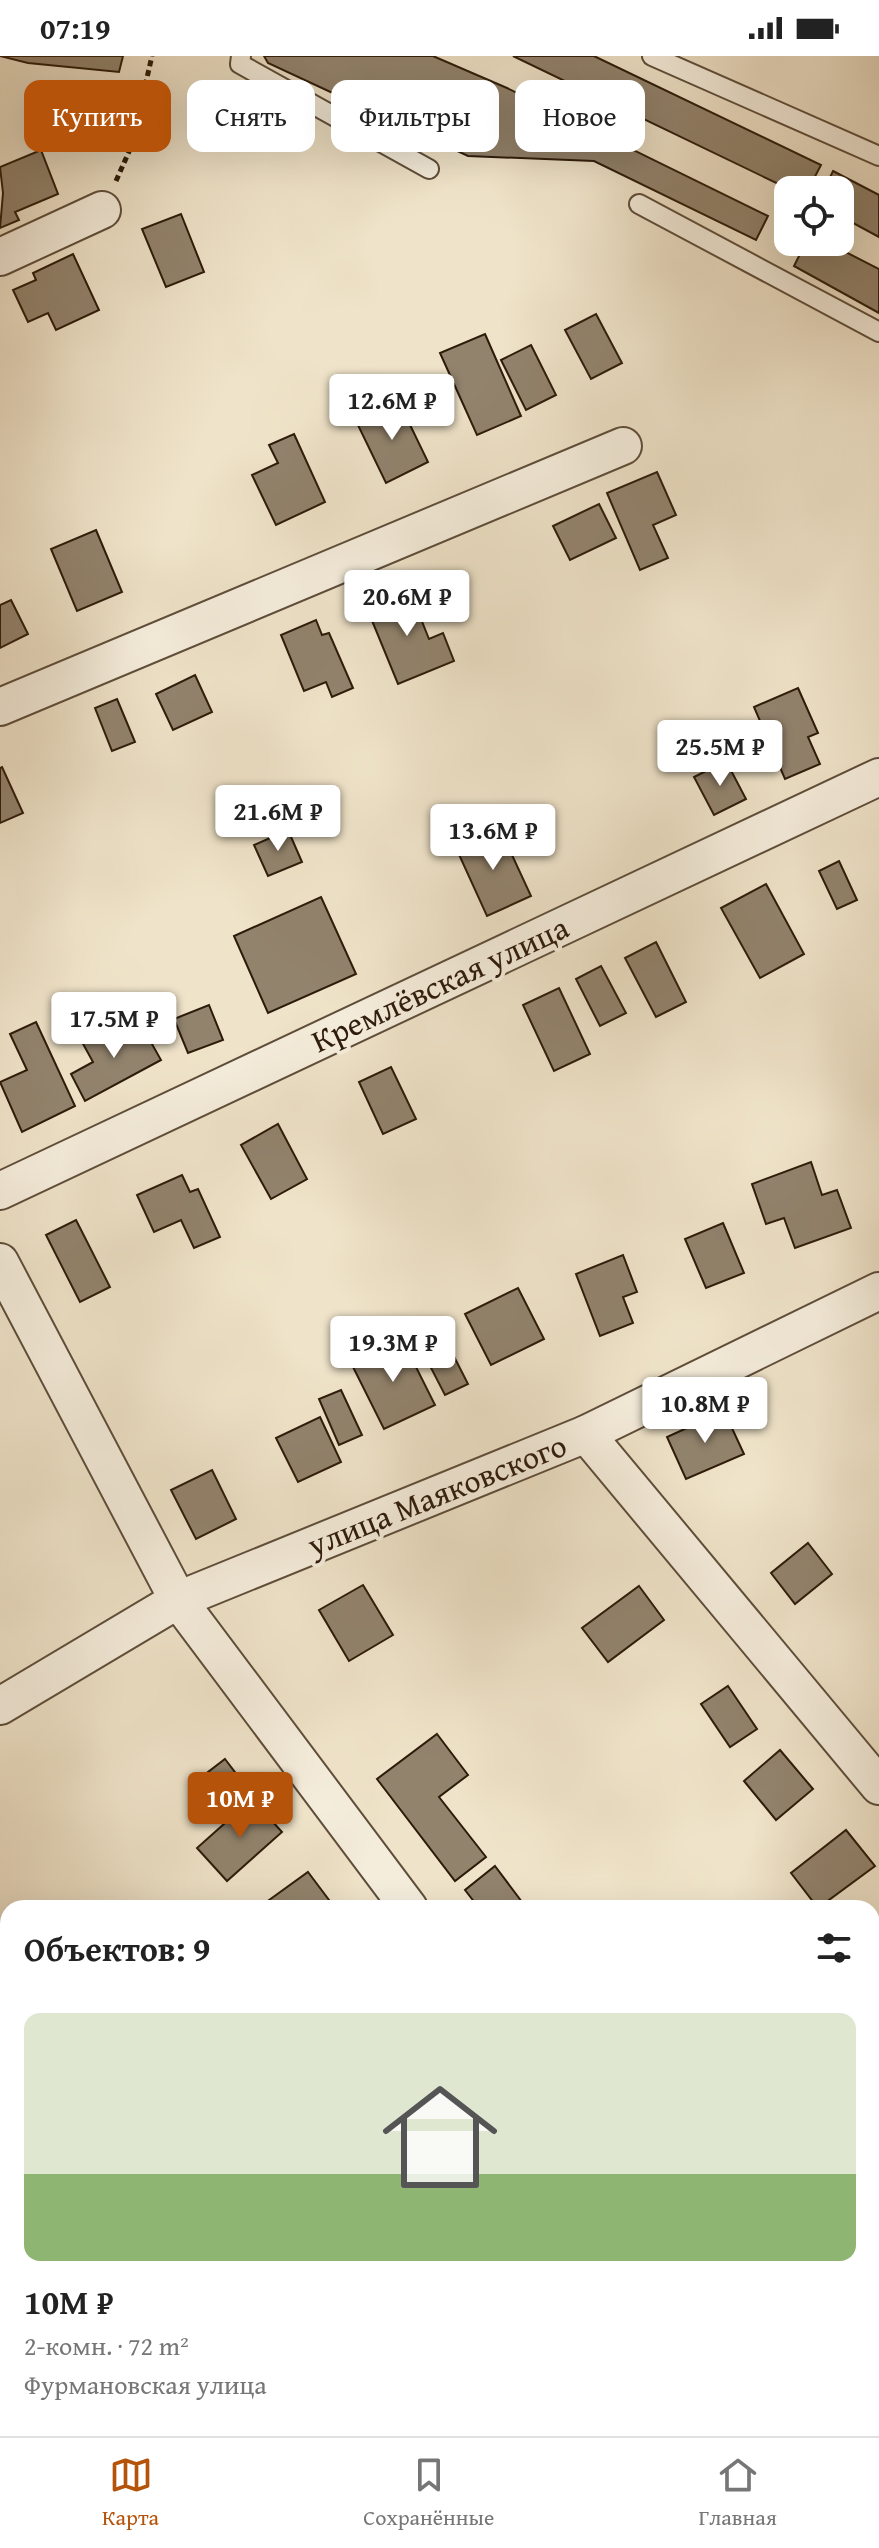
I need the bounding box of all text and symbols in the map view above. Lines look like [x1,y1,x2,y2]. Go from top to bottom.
text: 07:19 [40,6,111,50]
chip: Купить [24,80,171,152]
chip: Снять [187,80,315,152]
chip: Фильтры [331,80,499,152]
chip: Новое [515,80,645,152]
map controls [774,176,854,256]
button: locate [774,176,854,256]
pin: 12.6M ₽ [318,374,466,442]
text: 12.6M ₽ [347,380,437,419]
pin: 20.6M ₽ [333,570,481,638]
text: 20.6M ₽ [362,576,452,615]
pin: 25.5M ₽ [646,720,794,788]
text: 25.5M ₽ [675,726,765,765]
pin: 21.6M ₽ [204,785,352,853]
text: 21.6M ₽ [233,791,323,830]
pin: 13.6M ₽ [419,804,567,872]
text: 13.6M ₽ [448,810,538,849]
street label: Кремлёвская улица [304,903,577,1064]
pin: 17.5M ₽ [40,992,188,1060]
text: 17.5M ₽ [69,998,159,1037]
pin: 19.3M ₽ [319,1316,467,1384]
text: 19.3M ₽ [348,1322,438,1361]
pin: 10.8M ₽ [631,1377,779,1445]
text: 10.8M ₽ [660,1383,750,1422]
street label: улица Маяковского [299,1421,573,1568]
pin: 10M ₽ [184,1772,296,1840]
text: 10M ₽ [206,1778,274,1817]
text: Объектов: 9 [24,1924,210,1973]
icon: filters [812,1926,856,1970]
icon: home [368,2065,512,2209]
text: 10M ₽ [24,2277,114,2326]
text: 2-комн. · 72 m² [24,2326,189,2365]
text: Фурмановская улица [24,2365,267,2404]
tab: Карта [102,2453,159,2533]
tab: Сохранённые [363,2453,494,2533]
tab: Главная [699,2453,777,2533]

